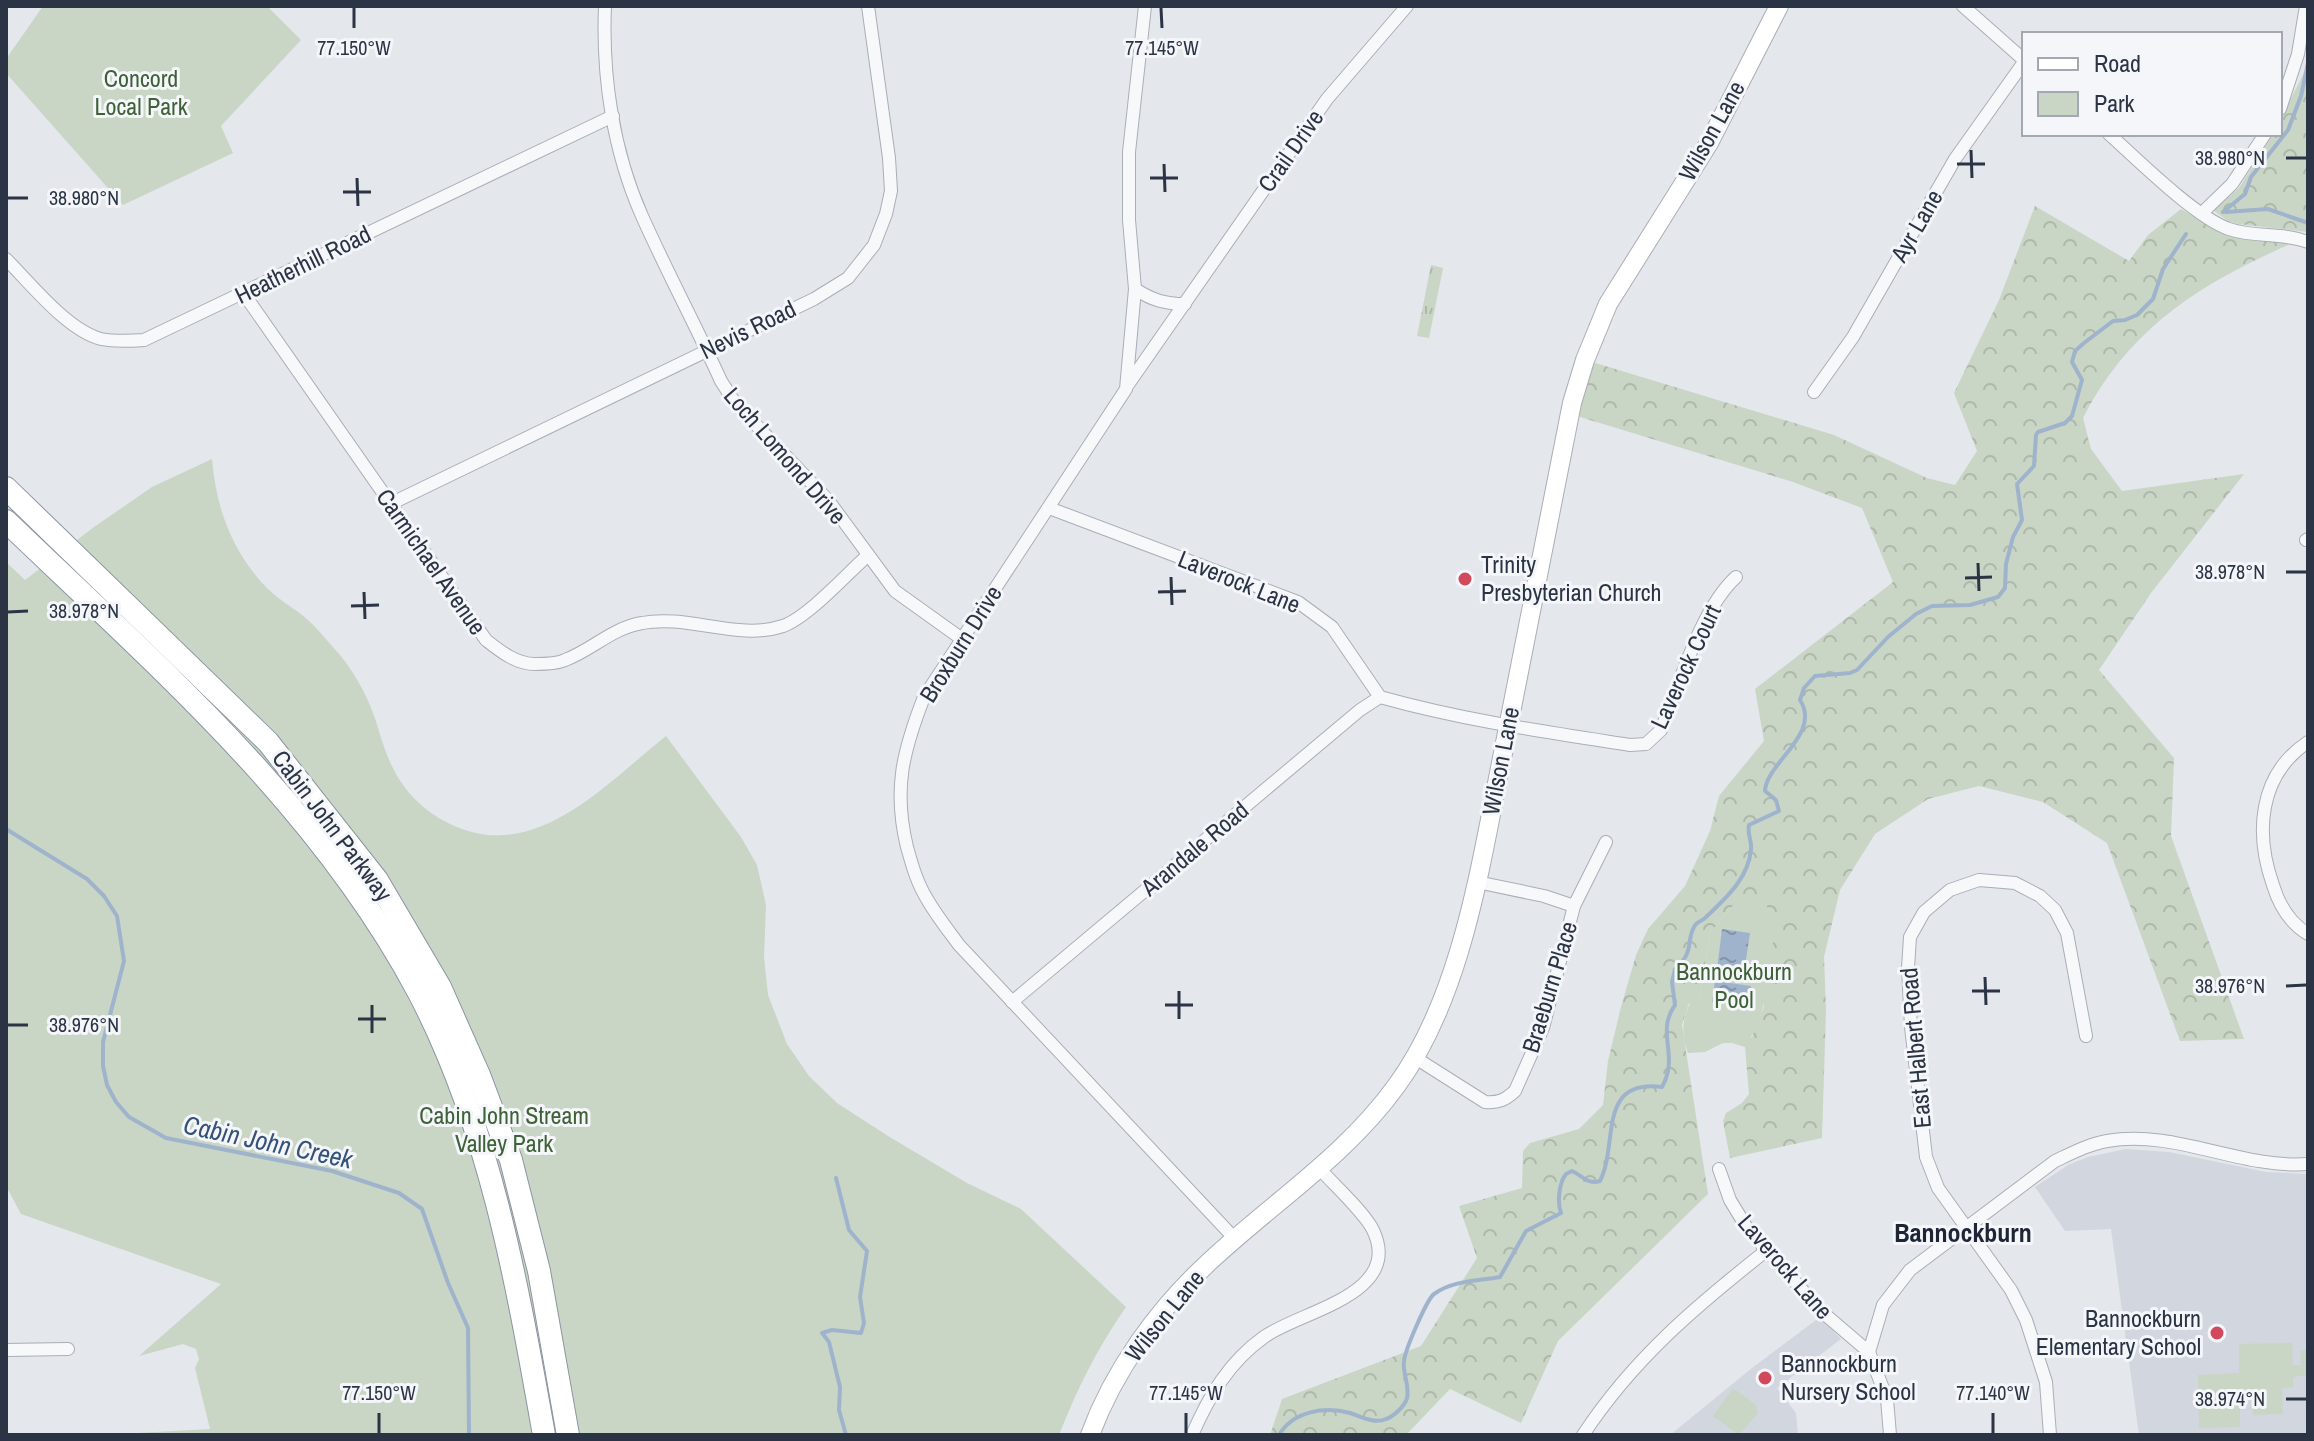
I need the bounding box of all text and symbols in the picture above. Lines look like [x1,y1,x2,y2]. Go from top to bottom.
legend [2022,32,2282,136]
text: 77.150°W [317,34,391,61]
text: 77.145°W [1125,34,1199,61]
text: Road [2094,47,2141,79]
park label: Concord Local Park [95,62,188,122]
street label: Wilson Lane [1671,75,1752,186]
text: Park [2094,87,2135,119]
street label: Crail Drive [1250,103,1330,198]
text: 38.980°N [2195,144,2265,171]
text: 38.980°N [49,184,119,211]
street label: Ayr Lane [1882,184,1950,268]
street label: Heatherhill Road [229,217,376,311]
street label: Nevis Road [694,292,801,366]
street label: Loch Lomond Drive [717,380,854,531]
street label: Carmichael Avenue [370,482,494,641]
street label: Laverock Lane [1174,542,1305,620]
place label: Trinity Presbyterian Church [1481,548,1661,608]
text: 38.978°N [2195,558,2265,585]
marker: Trinity Presbyterian Church [1456,570,1474,588]
street label: Broxburn Drive [912,579,1009,708]
text: 38.978°N [49,597,119,624]
street label: Laverock Court [1642,599,1728,734]
street label: Wilson Lane [1474,704,1526,818]
street label: Cabin John Parkway [265,743,400,908]
street label: Arandale Road [1133,794,1255,903]
street label: Braeburn Place [1514,917,1584,1056]
park label: Bannockburn Pool [1676,955,1792,1015]
street label: East Halbert Road [1892,967,1938,1130]
text: 38.976°N [2195,972,2265,999]
text: 38.976°N [49,1011,119,1038]
park label: Cabin John Stream Valley Park [419,1099,589,1159]
water label: Cabin John Creek [180,1107,357,1177]
street label: Laverock Lane [1731,1207,1840,1326]
district label: Bannockburn [1894,1215,2032,1250]
street label: Wilson Lane [1117,1263,1211,1368]
place label: Bannockburn Elementary School [2036,1302,2201,1362]
marker: Bannockburn Elementary School [2208,1324,2226,1342]
place label: Bannockburn Nursery School [1781,1347,1916,1407]
marker: Bannockburn Nursery School [1756,1369,1774,1387]
text: 77.150°W [342,1379,416,1406]
text: 77.145°W [1149,1379,1223,1406]
text: 77.140°W [1956,1379,2030,1406]
text: 38.974°N [2195,1385,2265,1412]

